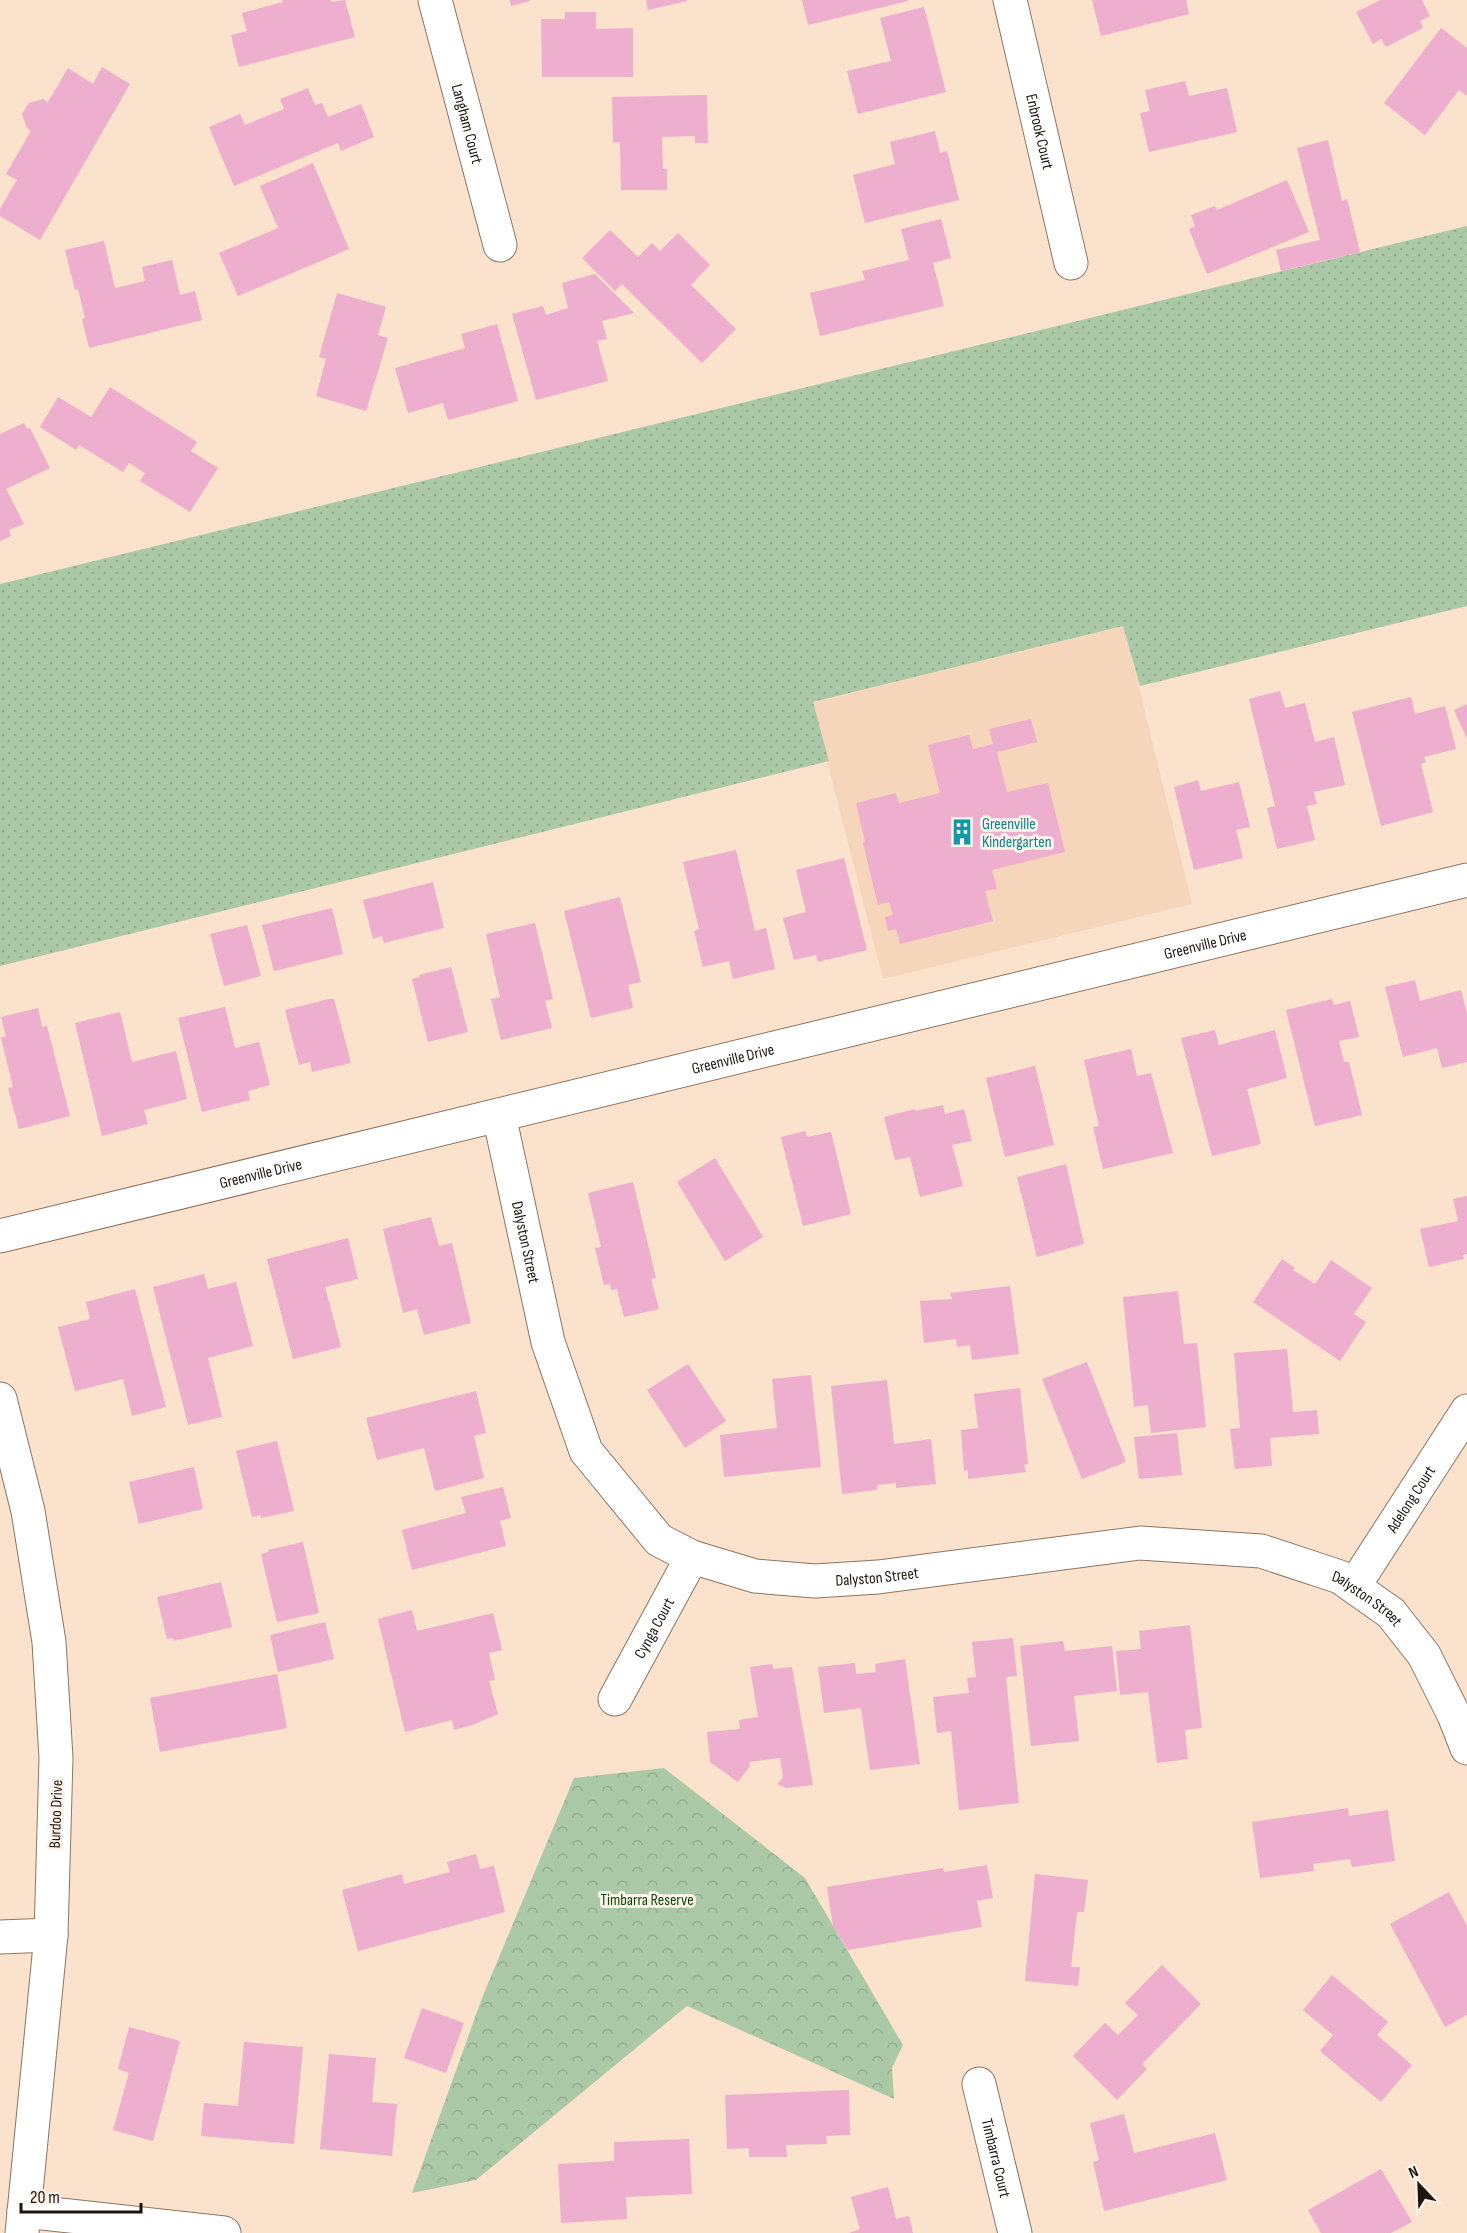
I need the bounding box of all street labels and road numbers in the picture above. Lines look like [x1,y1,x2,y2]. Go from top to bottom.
street label: Langham Court [447,82,486,166]
street label: Enbrook Court [1021,92,1057,172]
street label: Greenville Drive [1162,926,1249,964]
street label: Greenville Drive [690,1040,776,1079]
street label: Greenville Drive [218,1155,304,1193]
street label: Dalyston Street [507,1200,543,1285]
street label: Adelong Court [1383,1462,1440,1537]
street label: Dalyston Street [835,1564,920,1591]
street label: Dalyston Street [1330,1567,1406,1631]
street label: Cynga Court [631,1595,679,1662]
street label: Burdoo Drive [46,1779,67,1849]
street label: Timbarra Court [977,2117,1014,2200]

